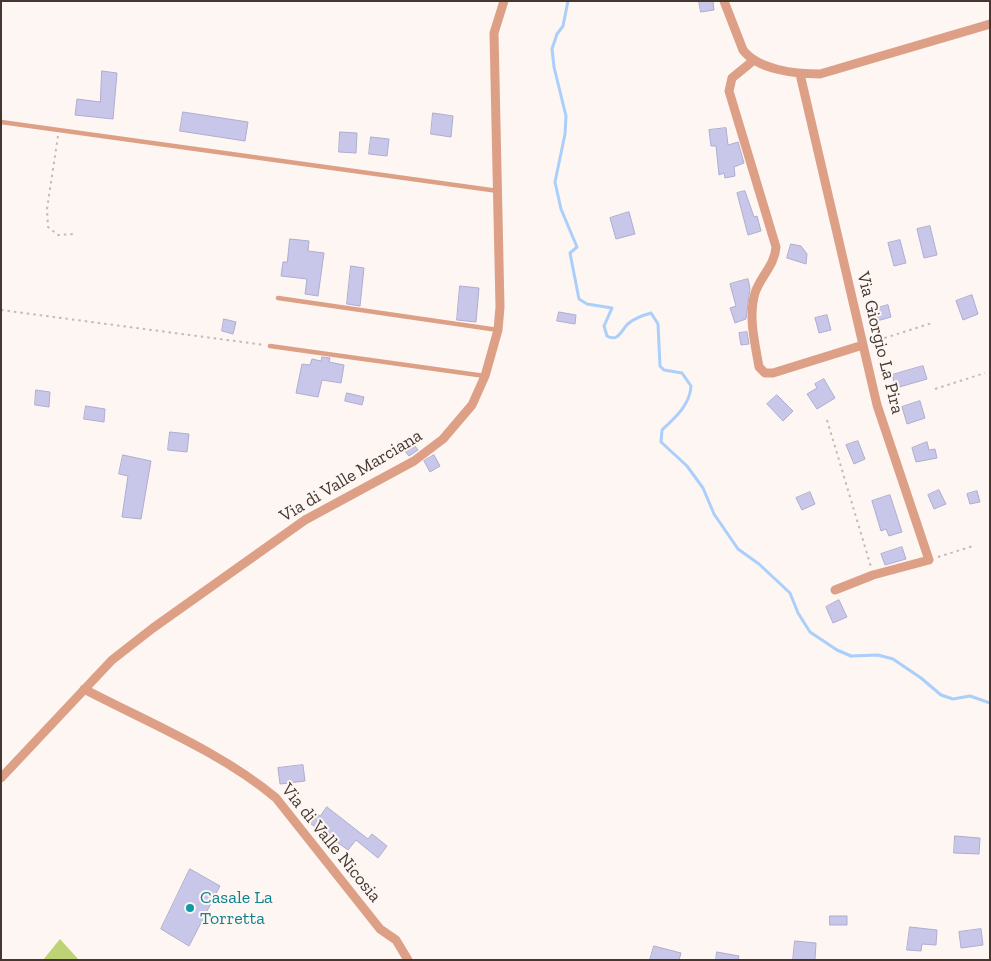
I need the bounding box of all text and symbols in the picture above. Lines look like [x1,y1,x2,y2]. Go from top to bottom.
street label: Via Giorgio La Pira [852,270,908,416]
street label: Via di Valle Marciana [276,425,426,527]
street label: Via di Valle Nicosia [276,779,386,907]
place label: Casale La Torretta [200,887,273,930]
marker: Casale La Torretta [184,902,196,914]

